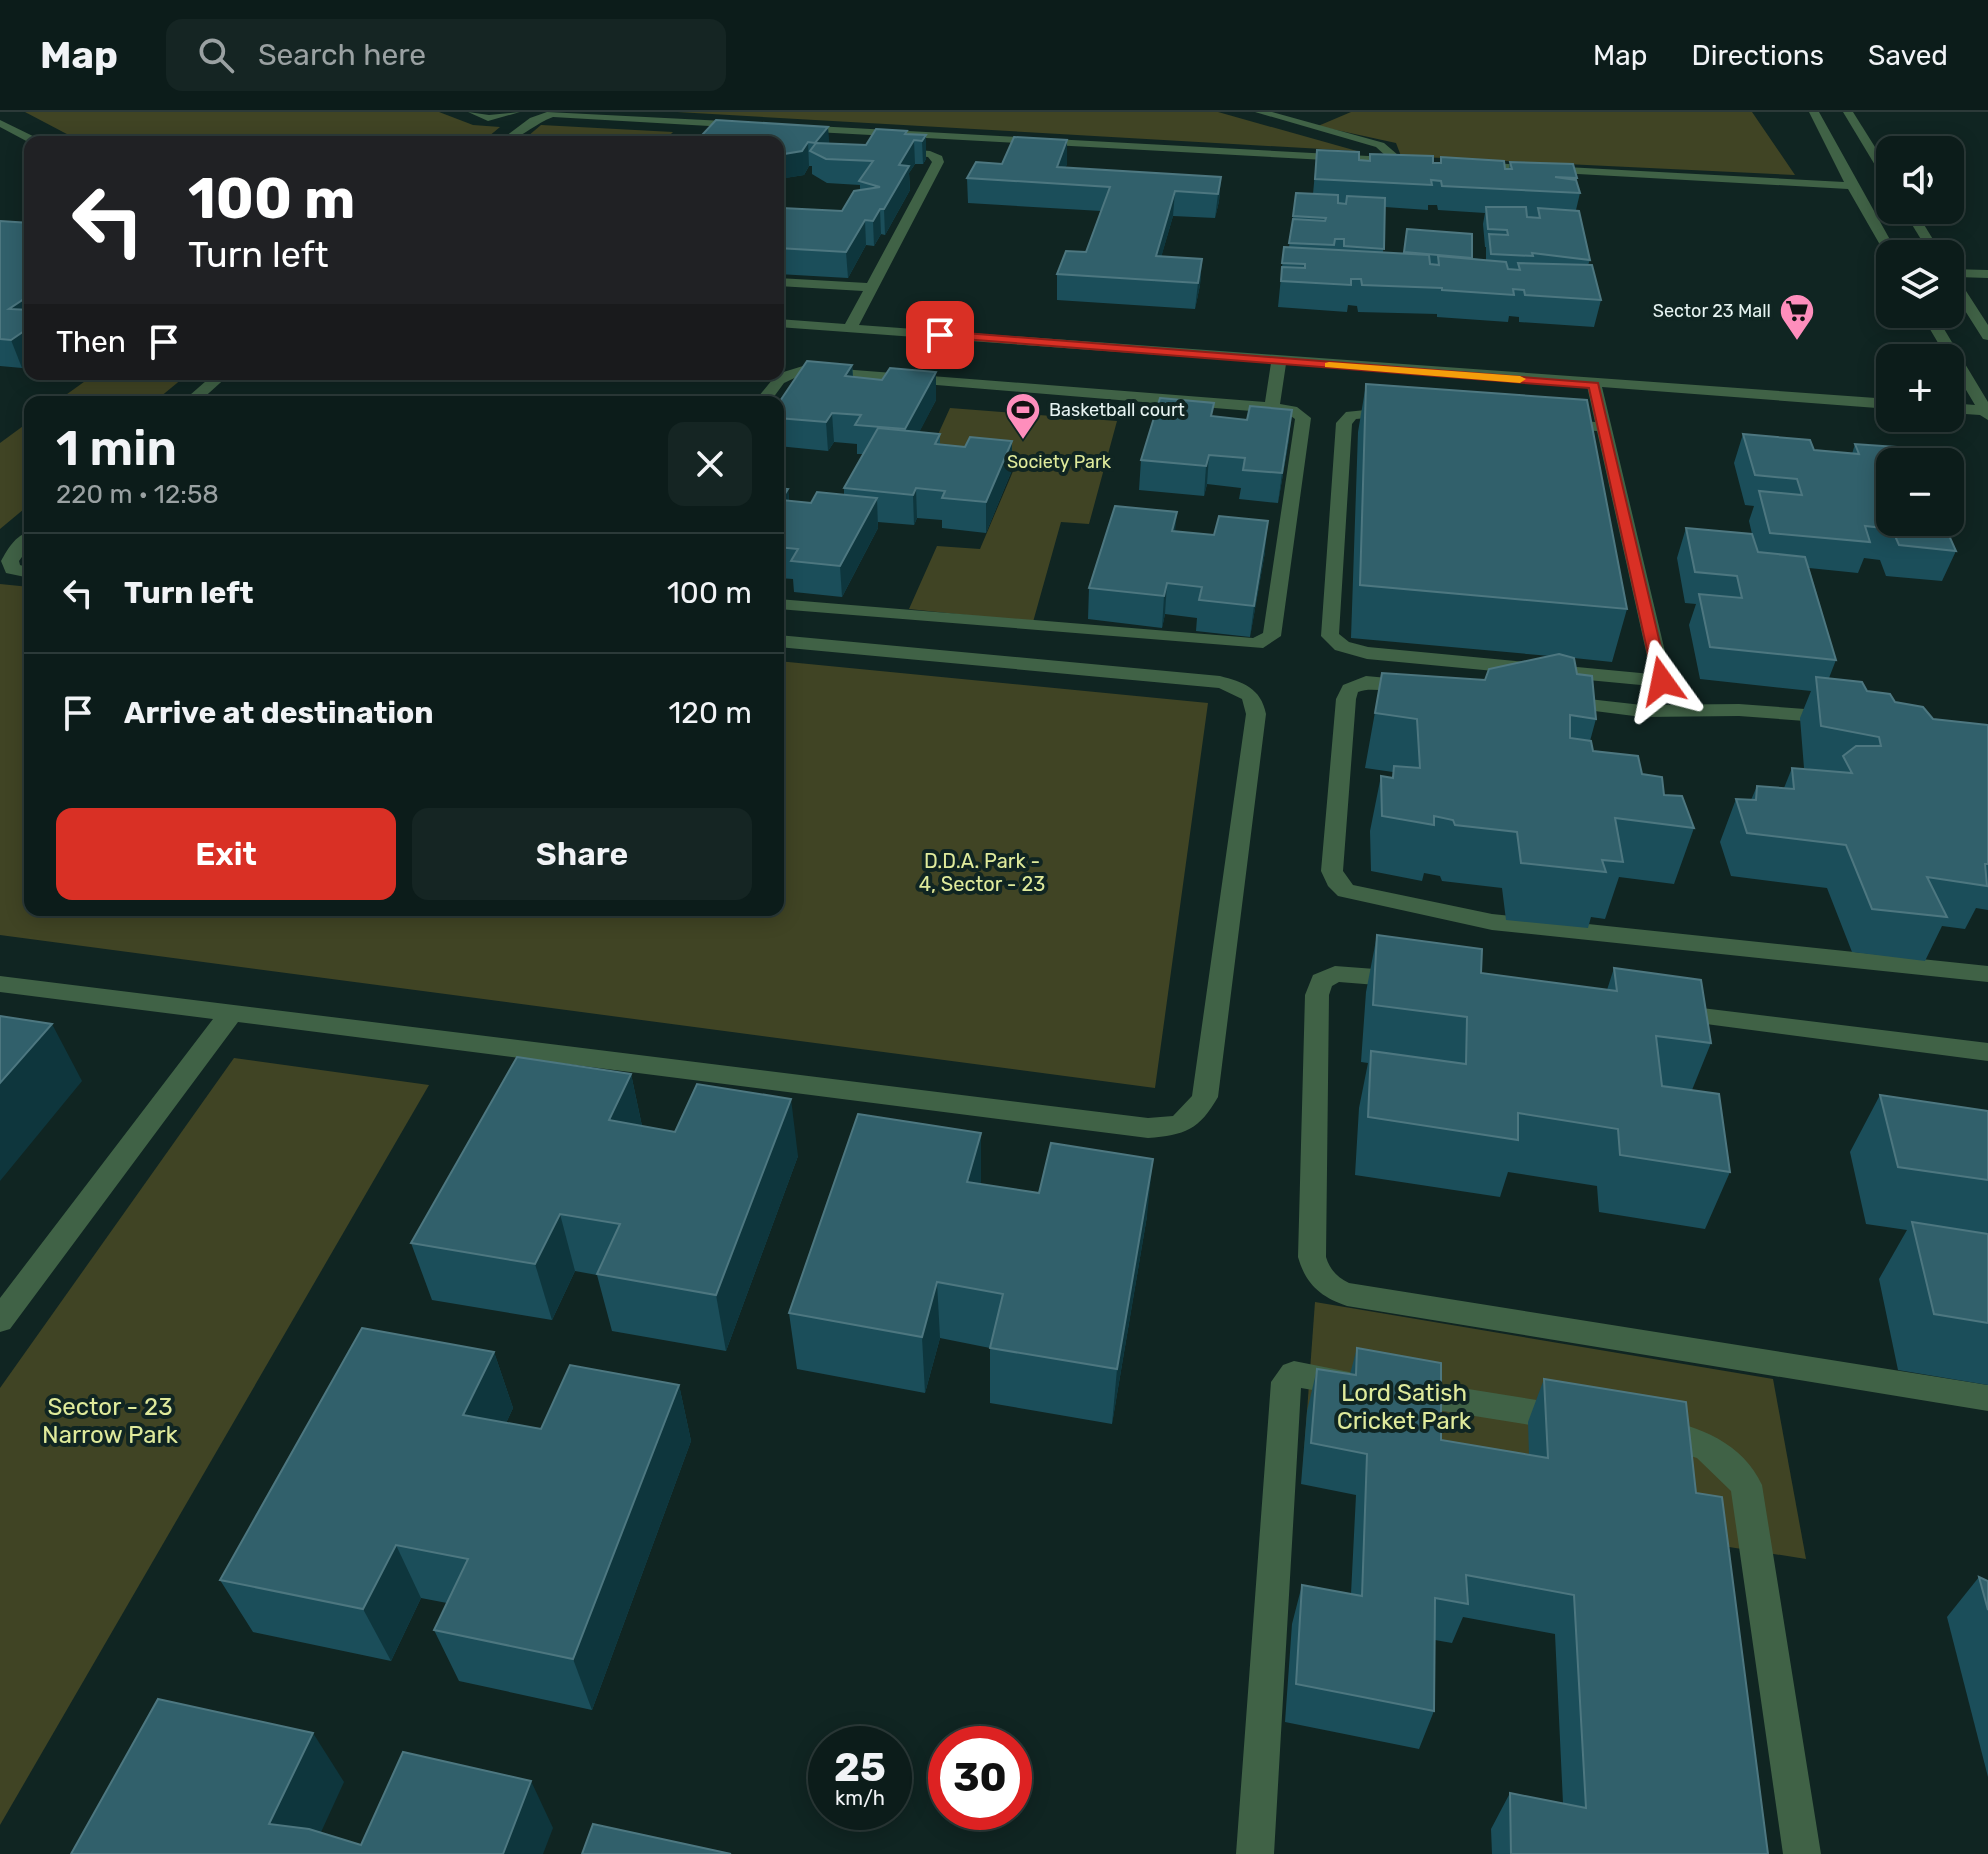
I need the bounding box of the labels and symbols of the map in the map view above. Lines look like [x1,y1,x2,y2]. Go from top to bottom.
supermarket icon: Sector 23 Mall [1778,292,1816,342]
place label: Sector 23 Mall [1653,300,1771,322]
pin [906,301,974,369]
sports icon: Basketball court [1004,391,1042,441]
place label: Basketball court [1049,399,1185,421]
park label: Society Park [1007,451,1112,473]
position arrow [1620,639,1704,723]
park label: D.D.A. Park - 4, Sector - 23 [919,849,1045,896]
park label: Lord Satish Cricket Park [1337,1379,1472,1435]
park label: Sector - 23 Narrow Park [42,1393,179,1449]
speed limit sign: 30 [928,1726,1032,1830]

